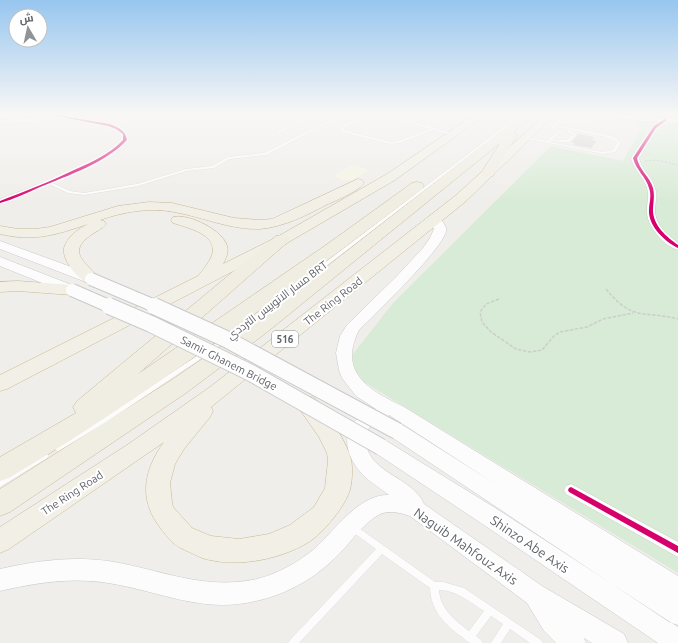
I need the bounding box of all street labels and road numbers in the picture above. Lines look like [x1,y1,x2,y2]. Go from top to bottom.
street label: مسار الاتوبيس الترددي BRT [225,258,331,344]
street label: The Ring Road [301,274,365,328]
road number: 516 [272,331,298,347]
street label: Samir Ghanem Bridge [179,333,279,393]
street label: The Ring Road [39,469,105,517]
street label: Naguib Mahfouz Axis [412,505,521,587]
street label: Shinzo Abe Axis [488,513,572,576]

